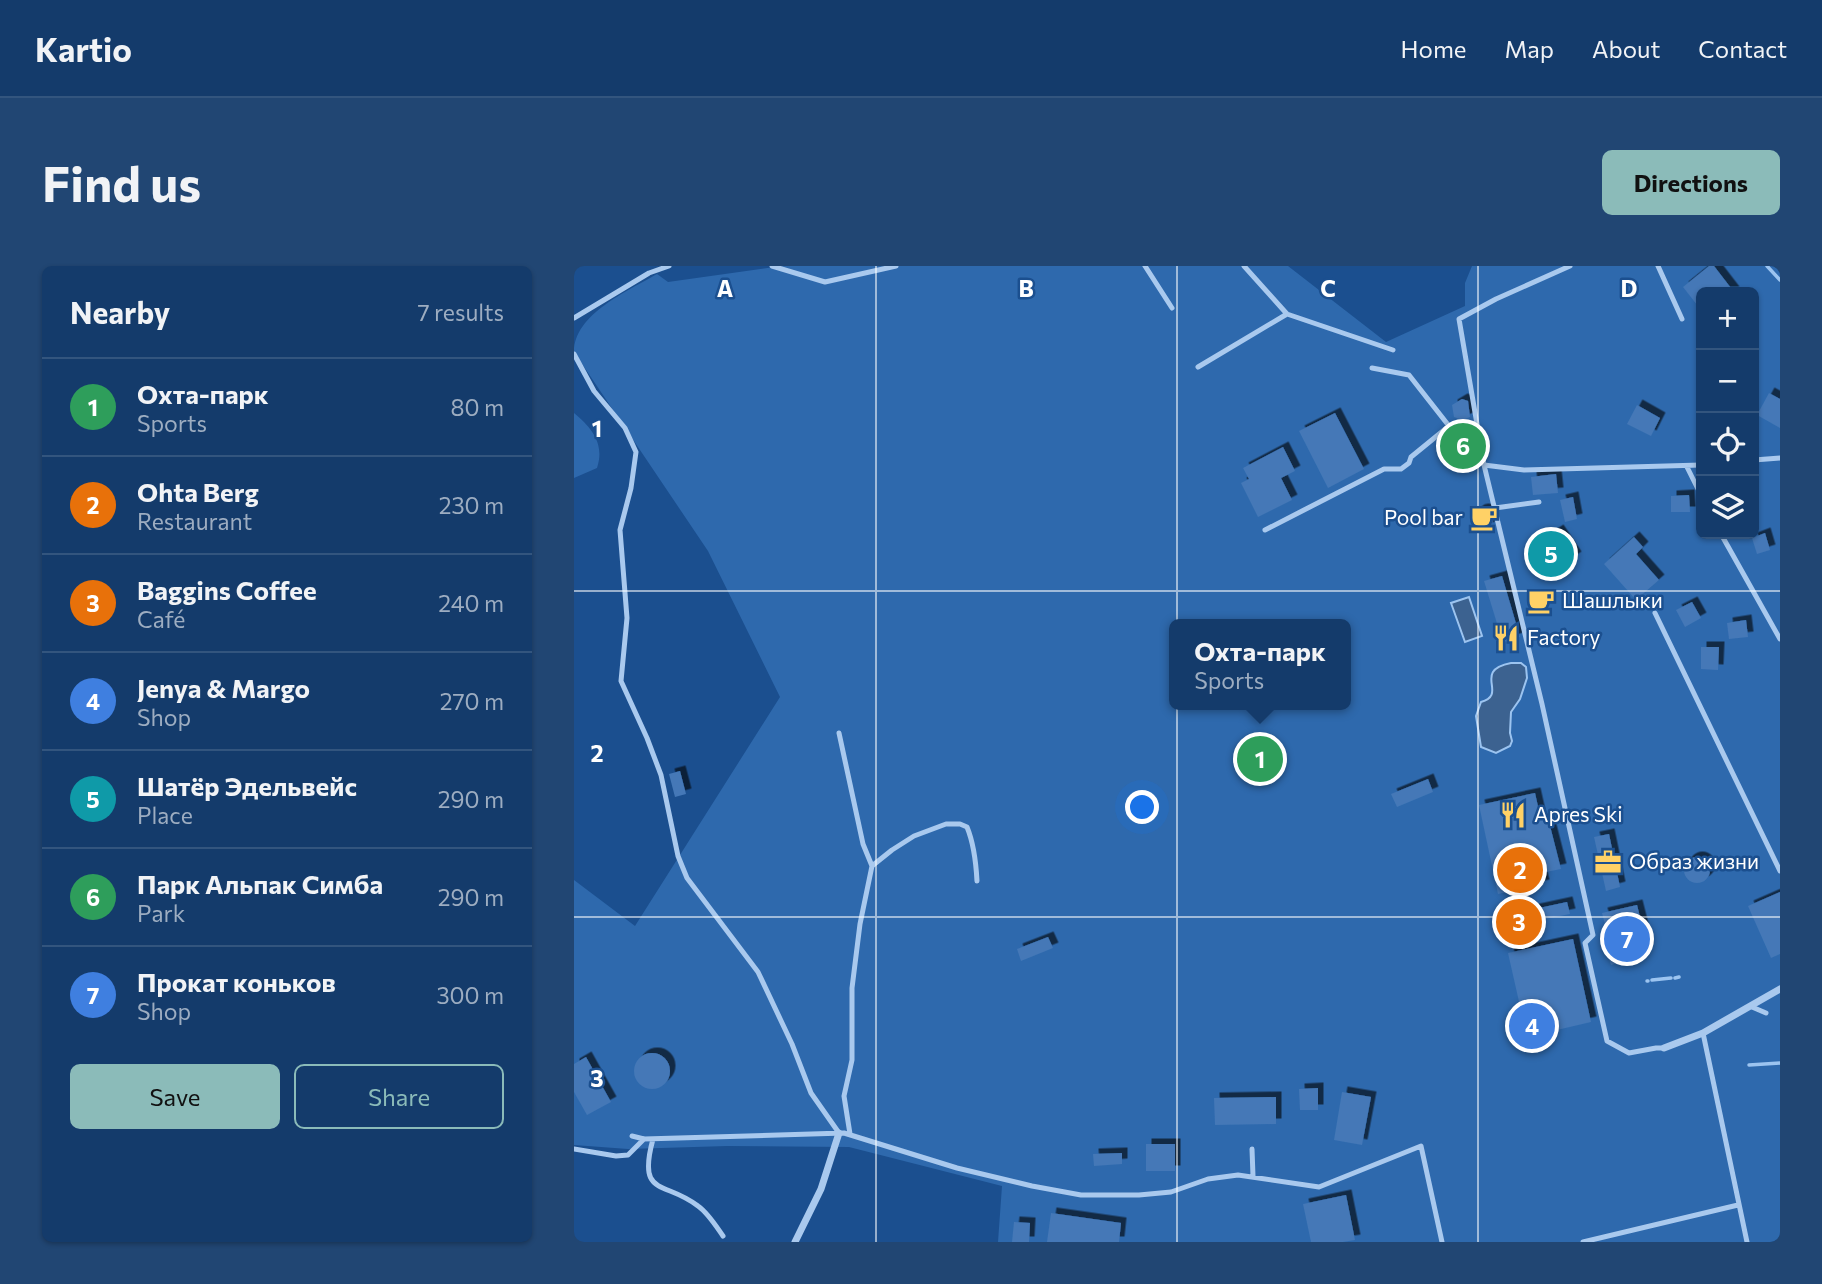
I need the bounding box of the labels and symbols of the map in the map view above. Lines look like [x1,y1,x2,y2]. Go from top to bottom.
text: A [717,274,734,302]
text: B [1018,274,1034,302]
text: C [1320,274,1336,302]
text: D [1621,274,1638,302]
text: 1 [592,414,602,442]
pin: 6 [1440,420,1486,472]
cafe icon: Pool bar [1469,503,1499,533]
place label: Pool bar [1384,504,1463,529]
pin: 5 [1528,528,1574,580]
cafe icon: Шашлыки [1526,586,1556,616]
place label: Шашлыки [1562,587,1663,612]
restaurant icon: Factory [1491,623,1521,653]
place label: Factory [1527,624,1600,649]
pin: 1 [1237,733,1283,785]
text: 2 [590,739,604,767]
your location [1125,790,1159,824]
restaurant icon: Apres Ski [1498,800,1528,830]
place label: Apres Ski [1534,801,1623,826]
pin: 2 [1497,844,1543,896]
office icon: Образ жизни [1593,847,1623,877]
place label: Образ жизни [1629,848,1759,873]
pin: 3 [1496,896,1542,948]
pin: 7 [1604,913,1650,965]
pin: 4 [1509,1000,1555,1052]
text: 3 [590,1064,604,1092]

